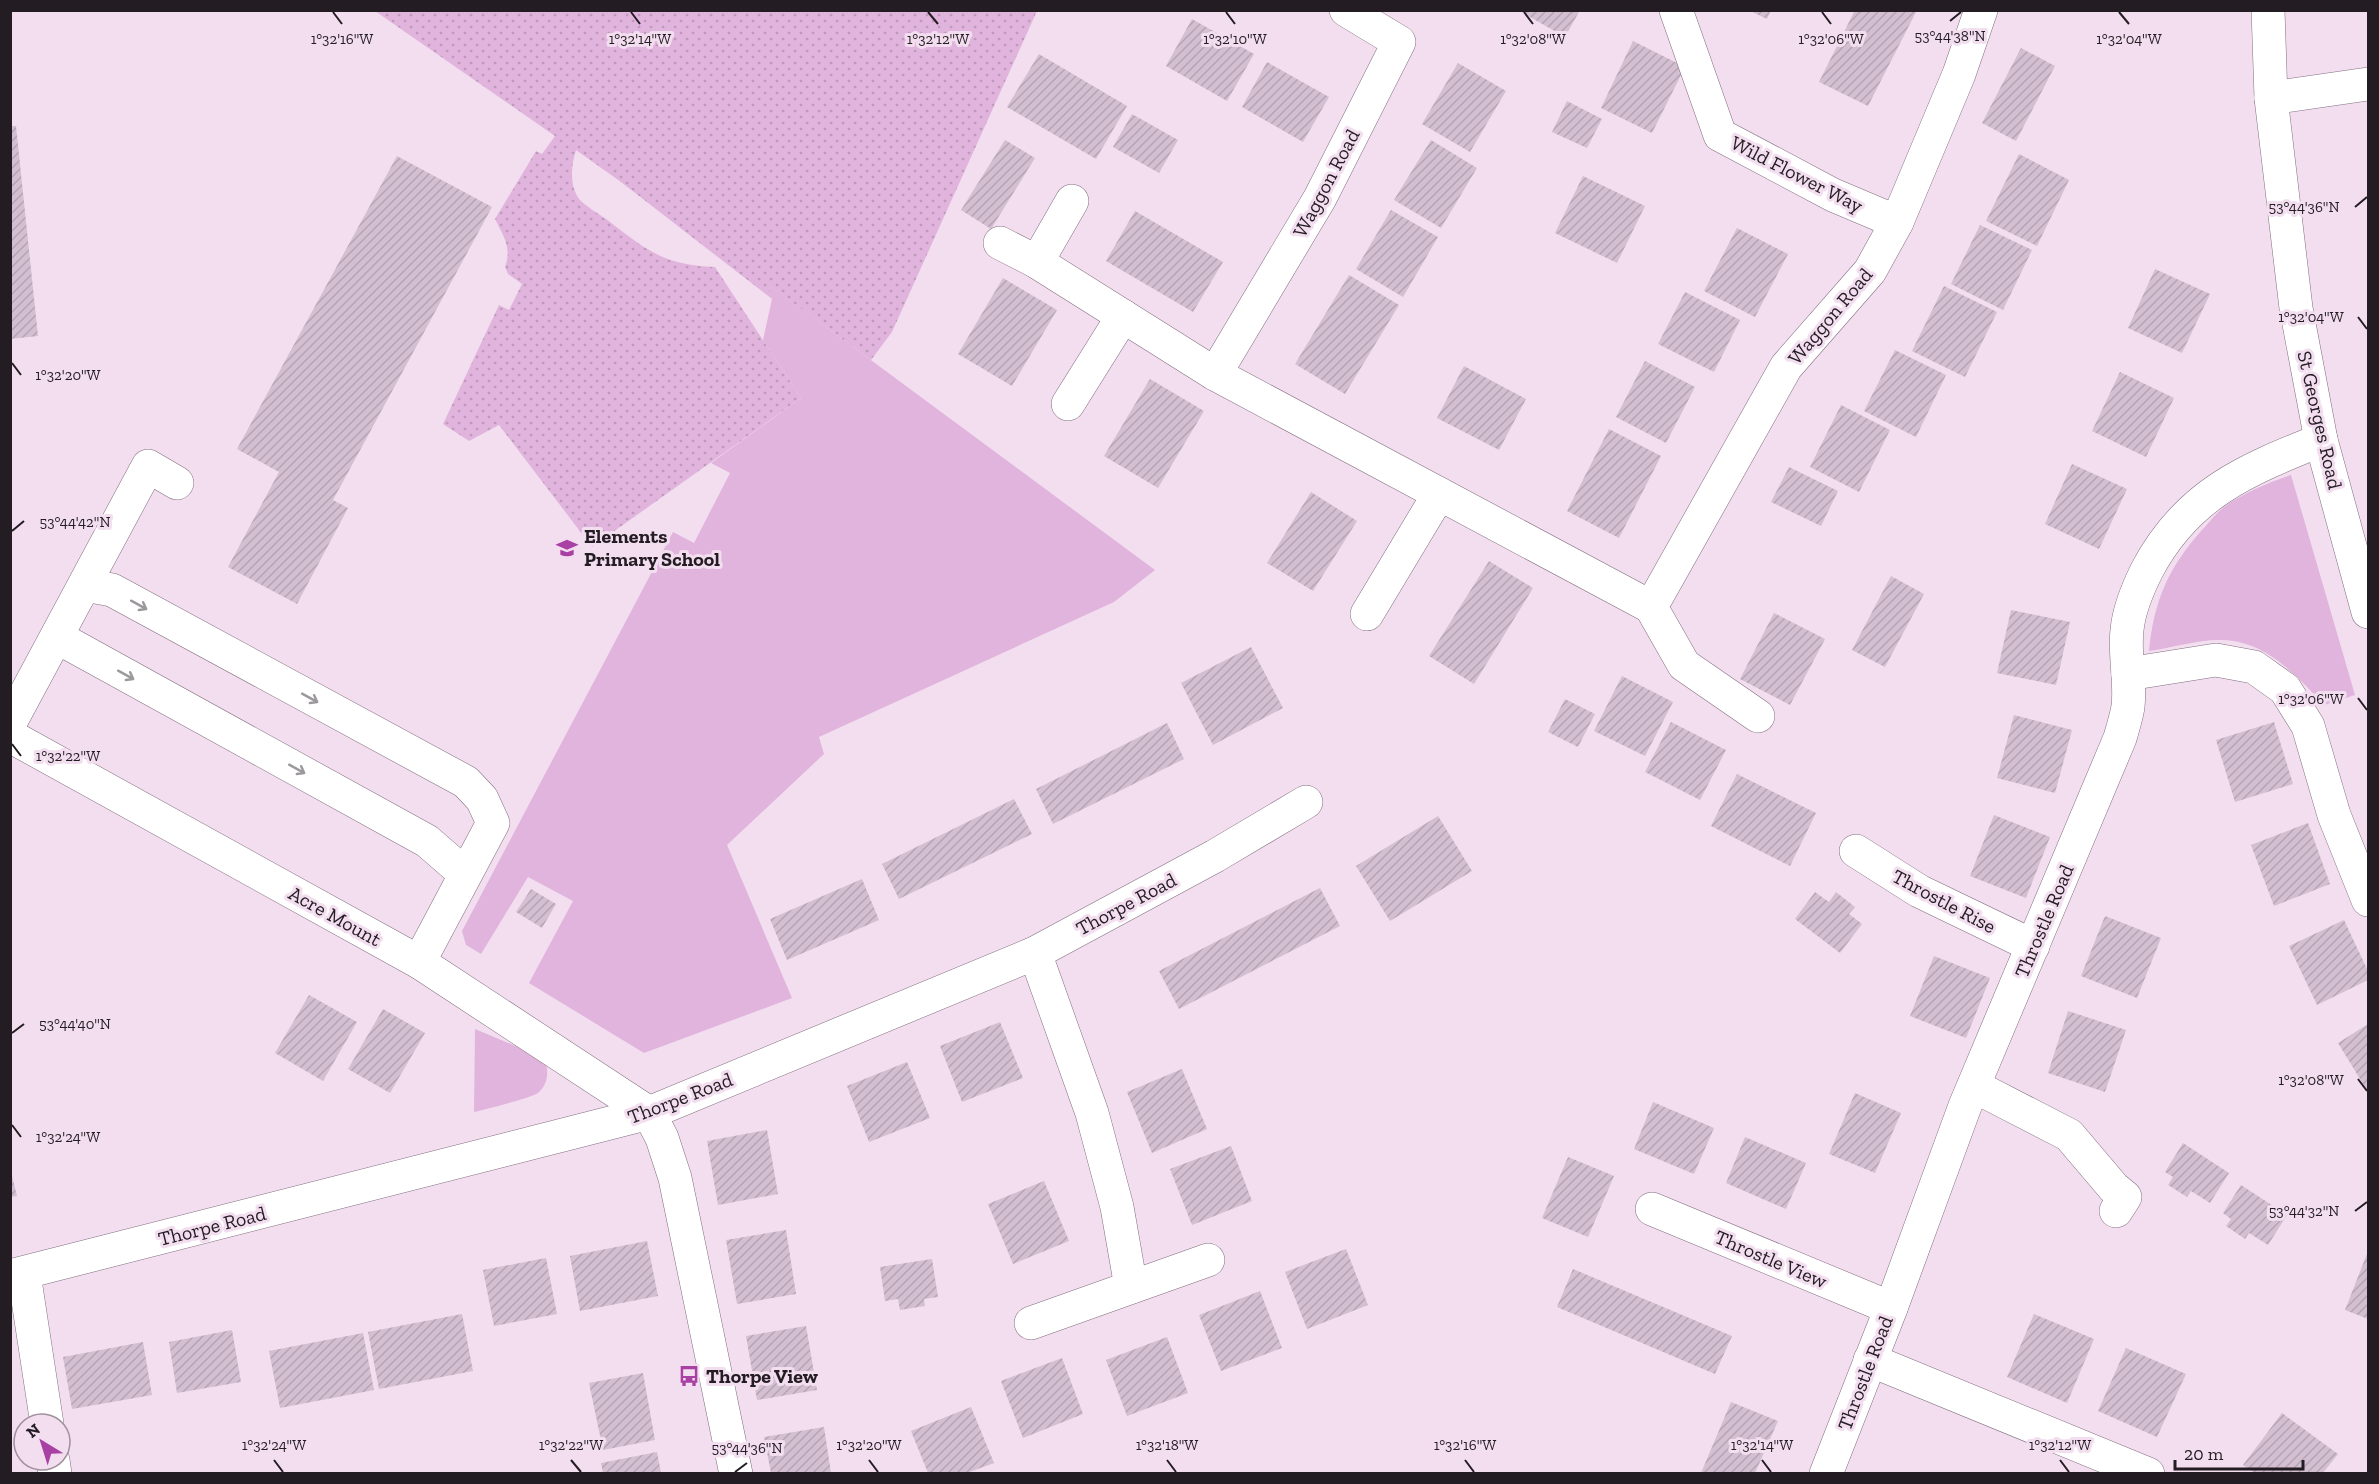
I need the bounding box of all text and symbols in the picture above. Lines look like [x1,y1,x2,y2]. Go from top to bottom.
text: 53°44'38"N [1914,27,1986,45]
text: 1°32'16"W [311,30,373,48]
text: 1°32'14"W [609,30,671,48]
text: 1°32'12"W [907,30,969,48]
text: 1°32'10"W [1203,30,1267,48]
text: 1°32'08"W [1500,30,1566,48]
text: 1°32'06"W [1798,30,1864,48]
text: 1°32'04"W [2096,30,2162,48]
street label: Waggon Road [1288,125,1364,241]
street label: Wild Flower Way [1727,130,1868,218]
text: 53°44'36"N [2269,198,2339,216]
street label: Waggon Road [1783,263,1877,369]
text: 1°32'04"W [2278,308,2344,326]
street label: St Georges Road [2292,349,2348,491]
text: 1°32'20"W [35,366,101,384]
text: 53°44'42"N [40,513,110,531]
place label: Elements Primary School [584,524,720,571]
school or university icon: Elements Primary School [555,536,579,560]
one-way arrow [130,599,147,611]
one-way arrow [117,670,135,681]
text: 1°32'06"W [2278,690,2344,708]
one-way arrow [301,692,318,704]
text: 1°32'22"W [36,747,100,765]
one-way arrow [288,763,305,775]
street label: Throstle Road [2009,861,2079,981]
street label: Throstle Rise [1888,864,2000,938]
street label: Thorpe Road [1072,868,1180,940]
street label: Acre Mount [285,881,386,951]
text: 53°44'40"N [39,1015,111,1033]
street label: Thorpe Road [624,1067,736,1129]
text: 1°32'08"W [2278,1071,2344,1089]
text: 1°32'24"W [36,1128,100,1146]
street label: Thorpe Road [156,1201,268,1251]
text: 53°44'32"N [2269,1202,2339,1220]
street label: Throstle View [1711,1225,1831,1294]
street label: Throstle Road [1832,1312,1898,1434]
bus stop icon: Thorpe View [677,1364,701,1388]
place label: Thorpe View [706,1364,819,1388]
north arrow [12,1412,72,1472]
text: N [22,1419,44,1442]
scale bar [2175,1433,2302,1471]
text: 1°32'24"W [242,1436,306,1454]
text: 1°32'22"W [539,1436,603,1454]
text: 1°32'20"W [836,1436,902,1454]
text: 1°32'18"W [1136,1436,1198,1454]
text: 1°32'16"W [1434,1436,1496,1454]
text: 1°32'14"W [1731,1436,1793,1454]
text: 1°32'12"W [2029,1436,2091,1454]
text: 53°44'36"N [712,1439,782,1457]
text: 20 m [2184,1443,2224,1465]

